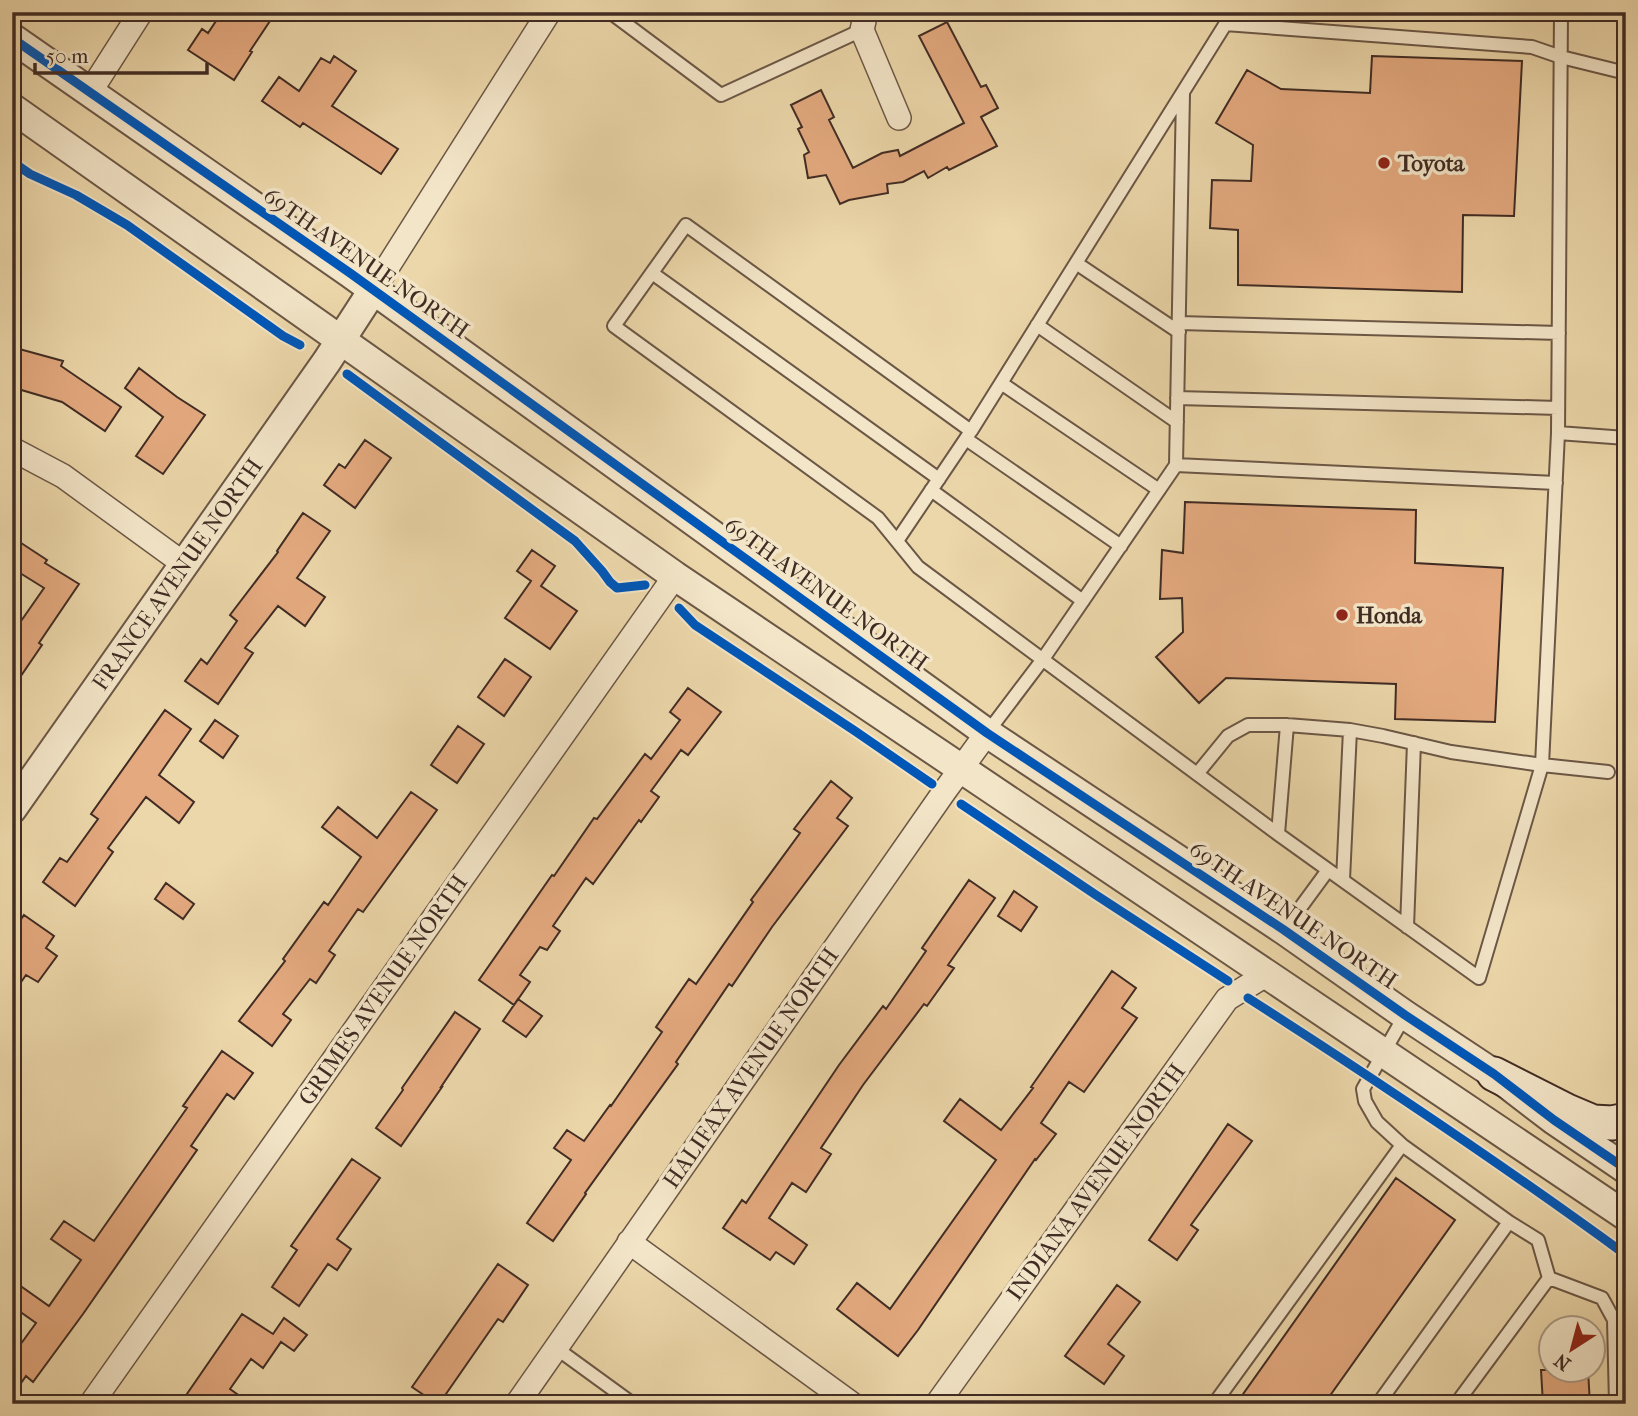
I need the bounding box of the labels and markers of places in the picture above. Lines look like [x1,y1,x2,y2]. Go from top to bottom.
place label: Toyota [1397,150,1466,177]
marker: Toyota [1376,155,1392,171]
place label: Honda [1356,602,1423,629]
marker: Honda [1334,607,1350,623]

